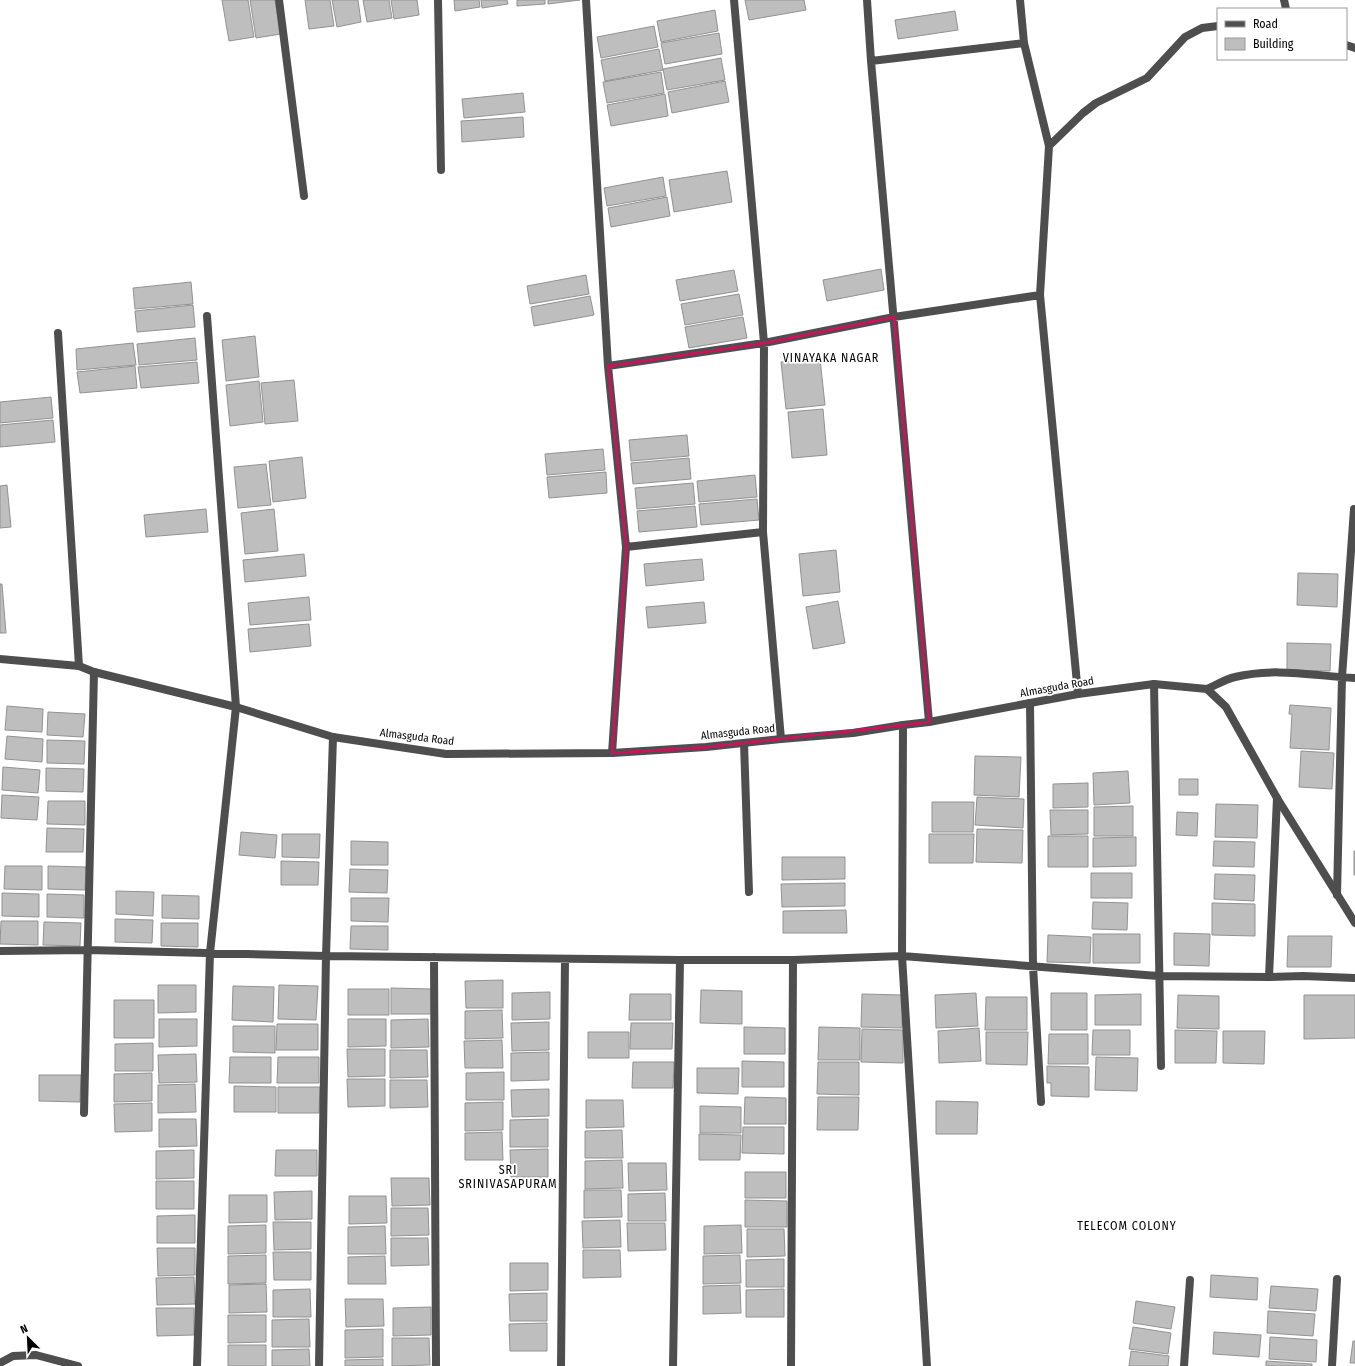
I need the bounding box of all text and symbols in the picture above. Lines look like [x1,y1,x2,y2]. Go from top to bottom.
legend [1217,8,1347,60]
text: Road [1253,17,1278,31]
text: Building [1253,37,1294,51]
district label: VINAYAKA NAGAR [783,351,879,365]
street label: Almasguda Road [1019,674,1095,700]
street label: Almasguda Road [700,722,776,742]
street label: Almasguda Road [379,726,455,748]
district label: SRI SRINIVASAPURAM [458,1163,558,1191]
district label: TELECOM COLONY [1077,1219,1177,1233]
north arrow [8,1318,48,1358]
text: N [18,1322,30,1337]

